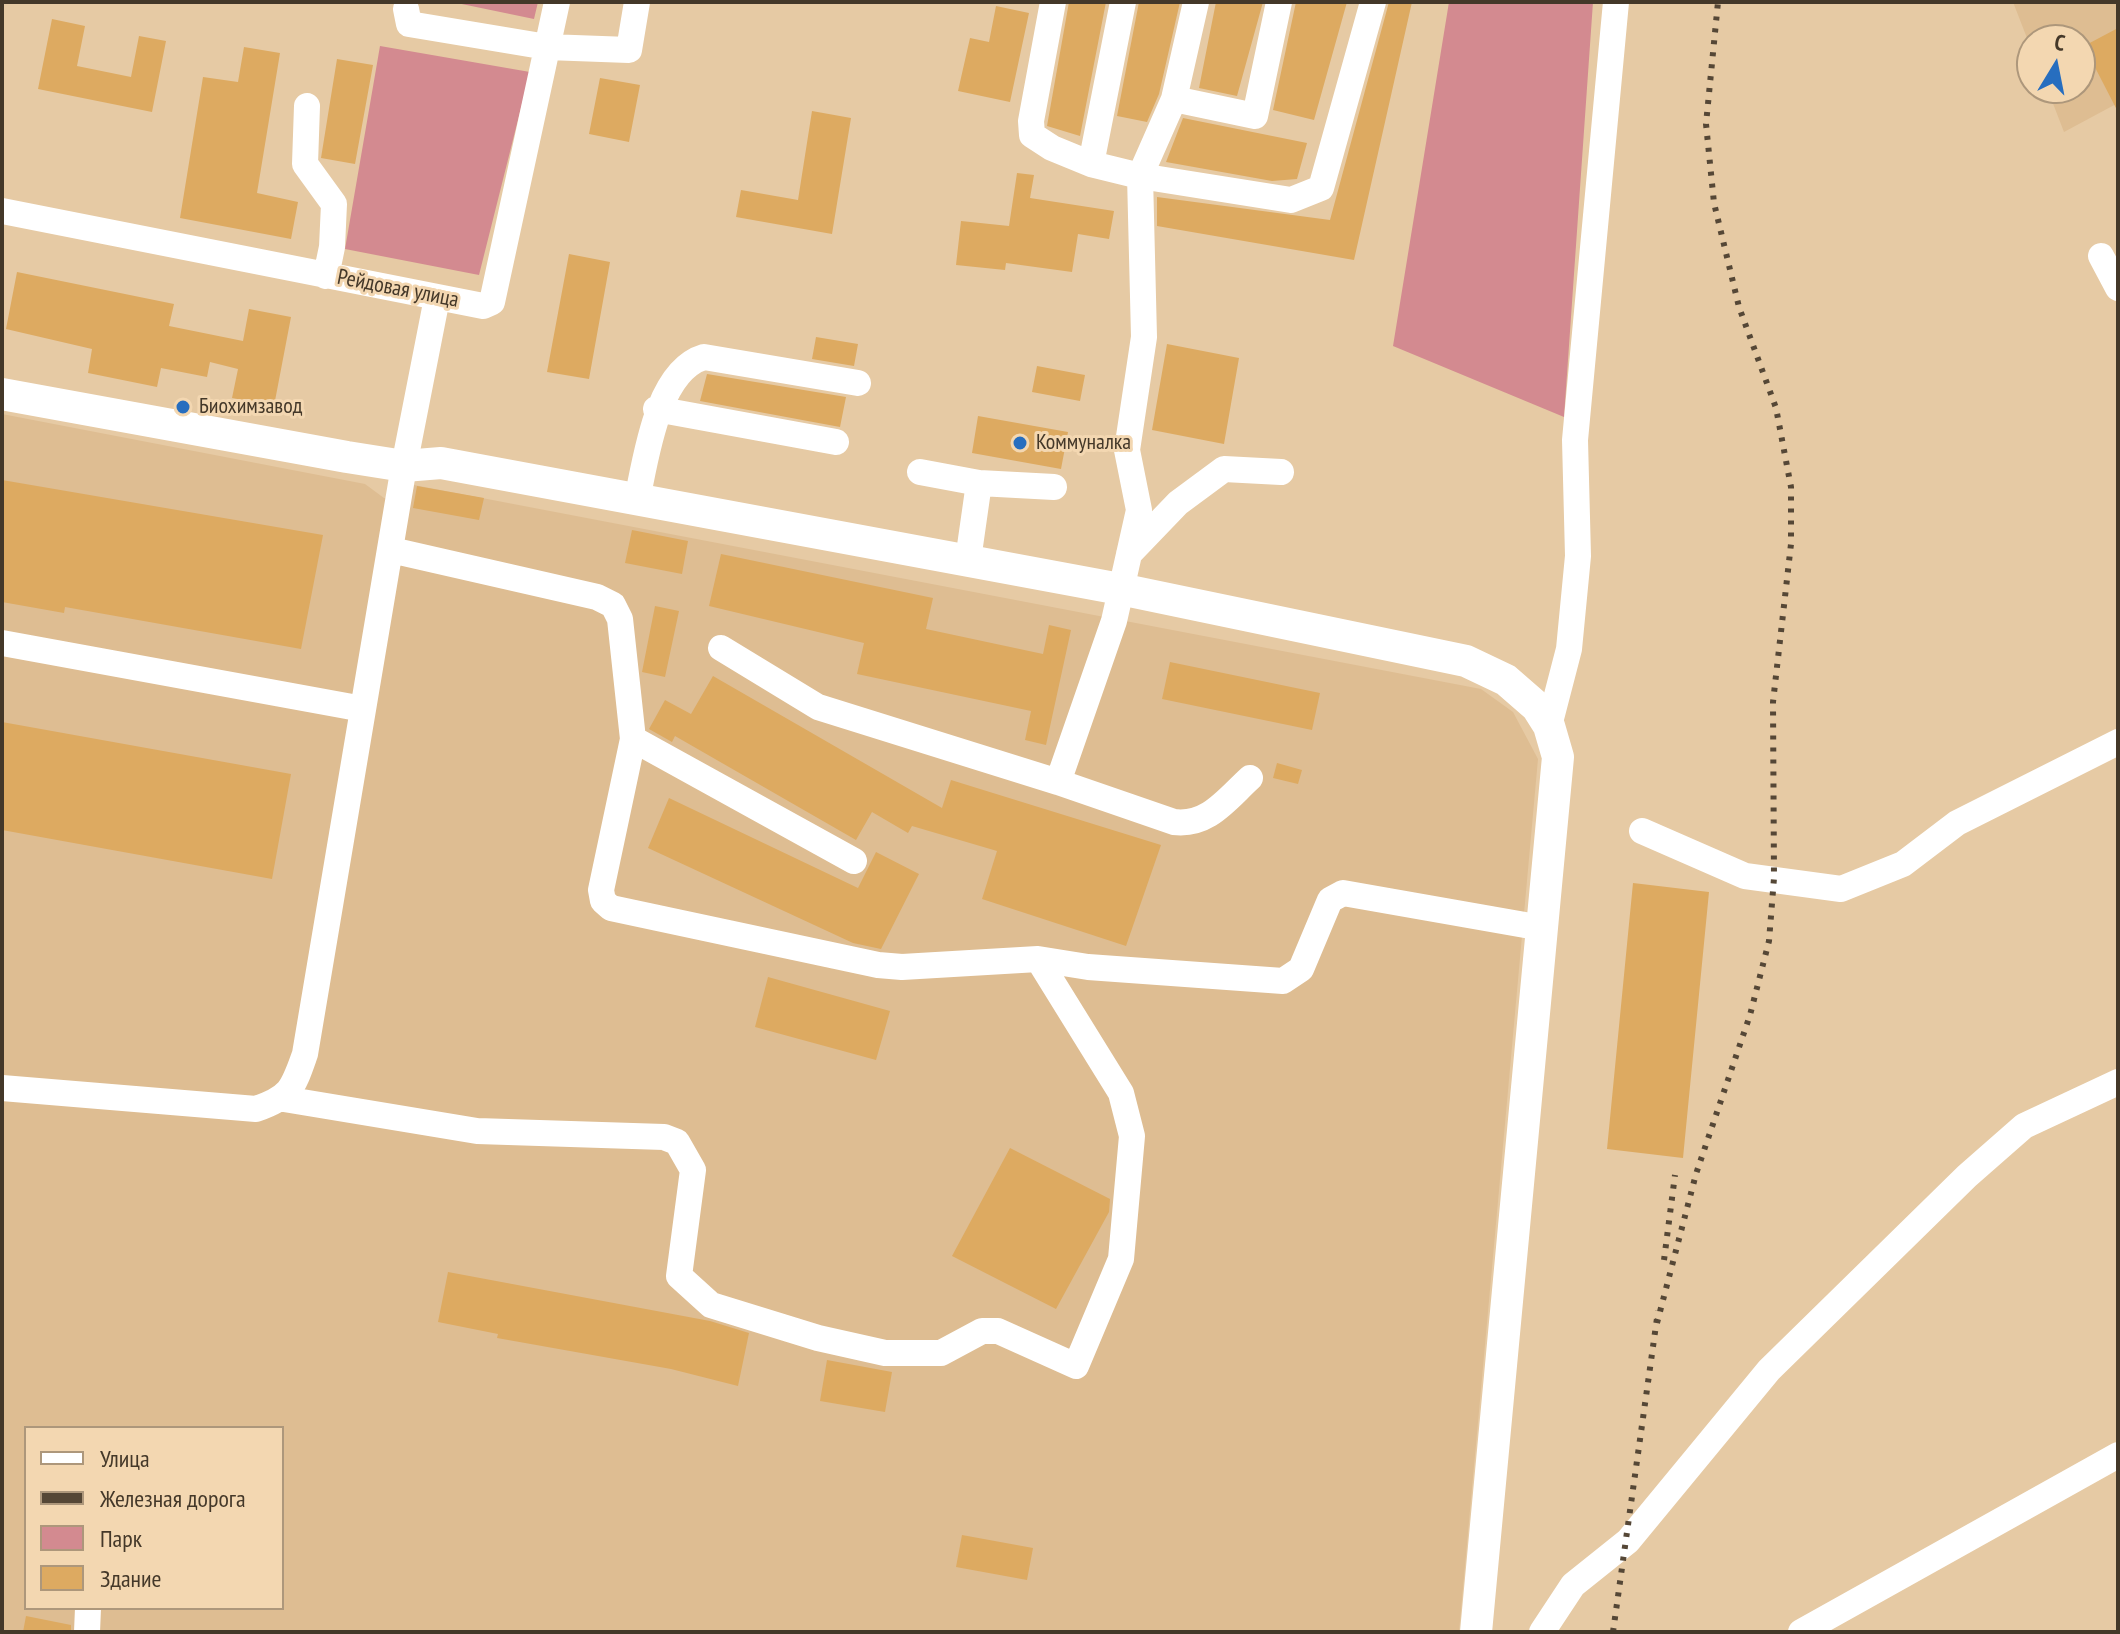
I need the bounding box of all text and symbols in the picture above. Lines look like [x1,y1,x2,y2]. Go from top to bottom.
north arrow [2016,24,2096,104]
text: С [2052,28,2067,57]
street label: Рейдовая улица [335,264,461,314]
place label: Биохимзавод [199,394,302,420]
marker: Биохимзавод [174,398,192,416]
place label: Коммуналка [1036,430,1131,456]
marker: Коммуналка [1011,434,1029,452]
legend [24,1426,284,1610]
text: Улица [100,1443,150,1474]
text: Железная дорога [100,1483,246,1514]
text: Парк [100,1523,142,1554]
text: Здание [100,1563,161,1594]

